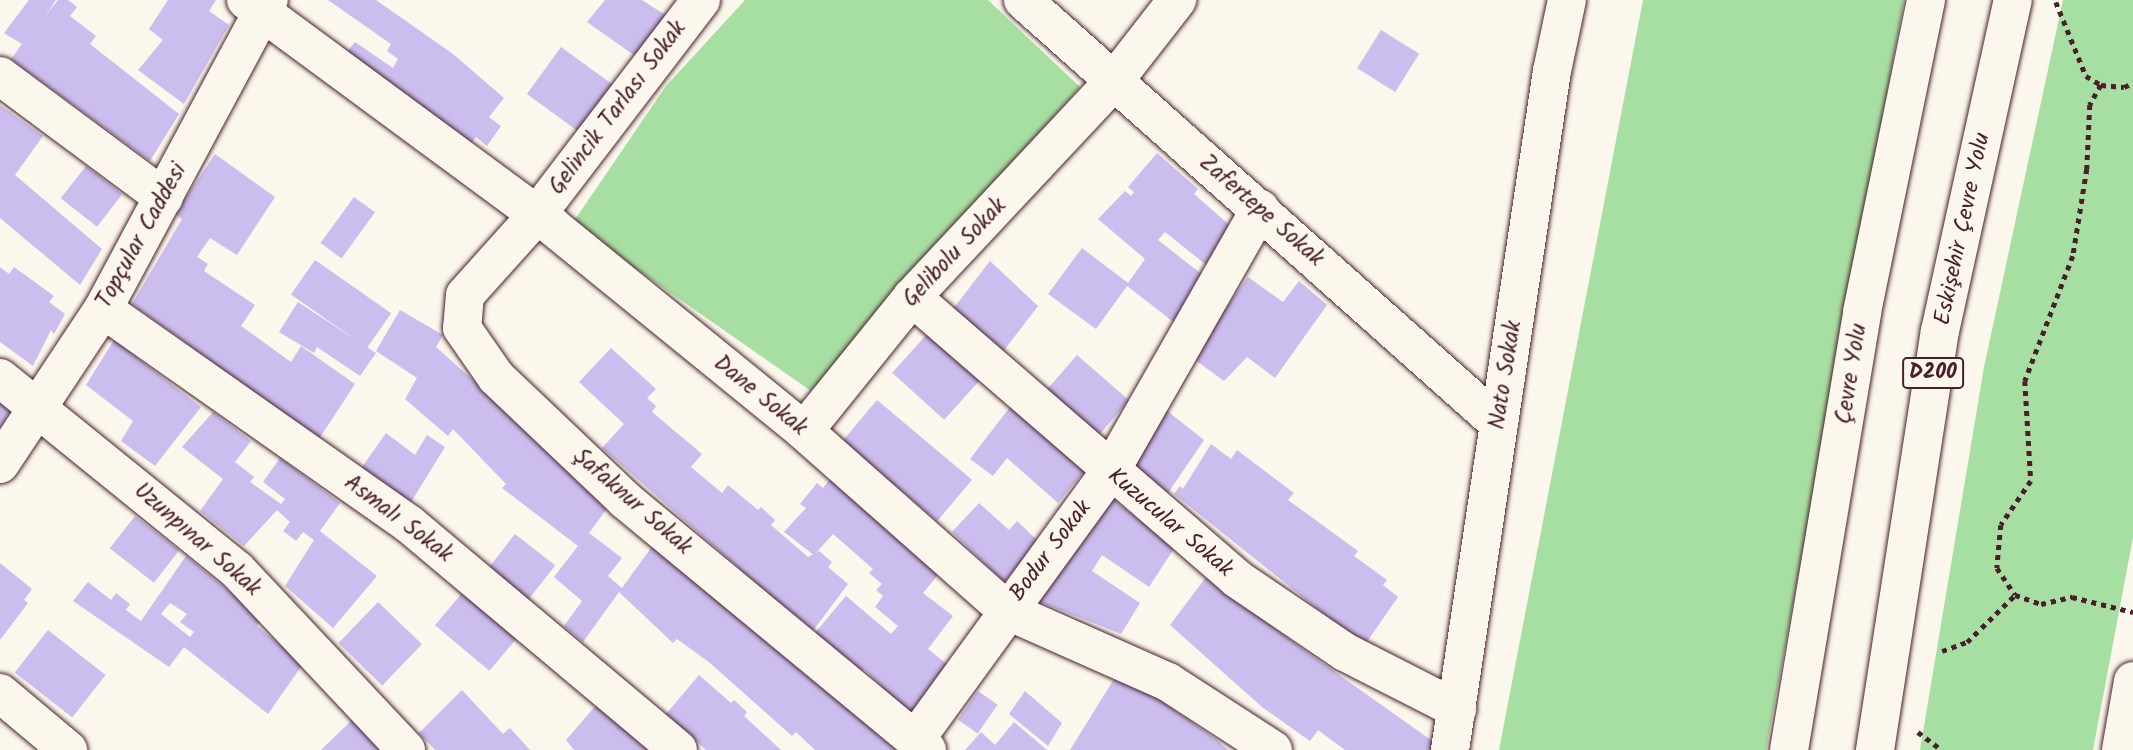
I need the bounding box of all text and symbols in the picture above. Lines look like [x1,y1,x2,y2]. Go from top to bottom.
street label: Gelincik Tarlası Sokak [544,16,692,200]
street label: Eskişehir Çevre Yolu [1929,130,1997,328]
street label: Zafertepe Sokak [1193,149,1329,273]
street label: Topçular Caddesi [91,159,193,313]
street label: Gelibolu Sokak [898,193,1012,313]
street label: Nato Sokak [1484,319,1528,431]
street label: Çevre Yolu [1830,322,1874,426]
street label: Dane Sokak [708,350,812,442]
road number: D200 [1902,356,1965,390]
street label: Şafaknur Sokak [567,443,697,561]
street label: Kuzucular Sokak [1102,462,1238,584]
street label: Asmalı Sokak [338,469,458,569]
street label: Uzunpınar Sokak [128,477,266,603]
street label: Bodur Sokak [1004,495,1098,607]

